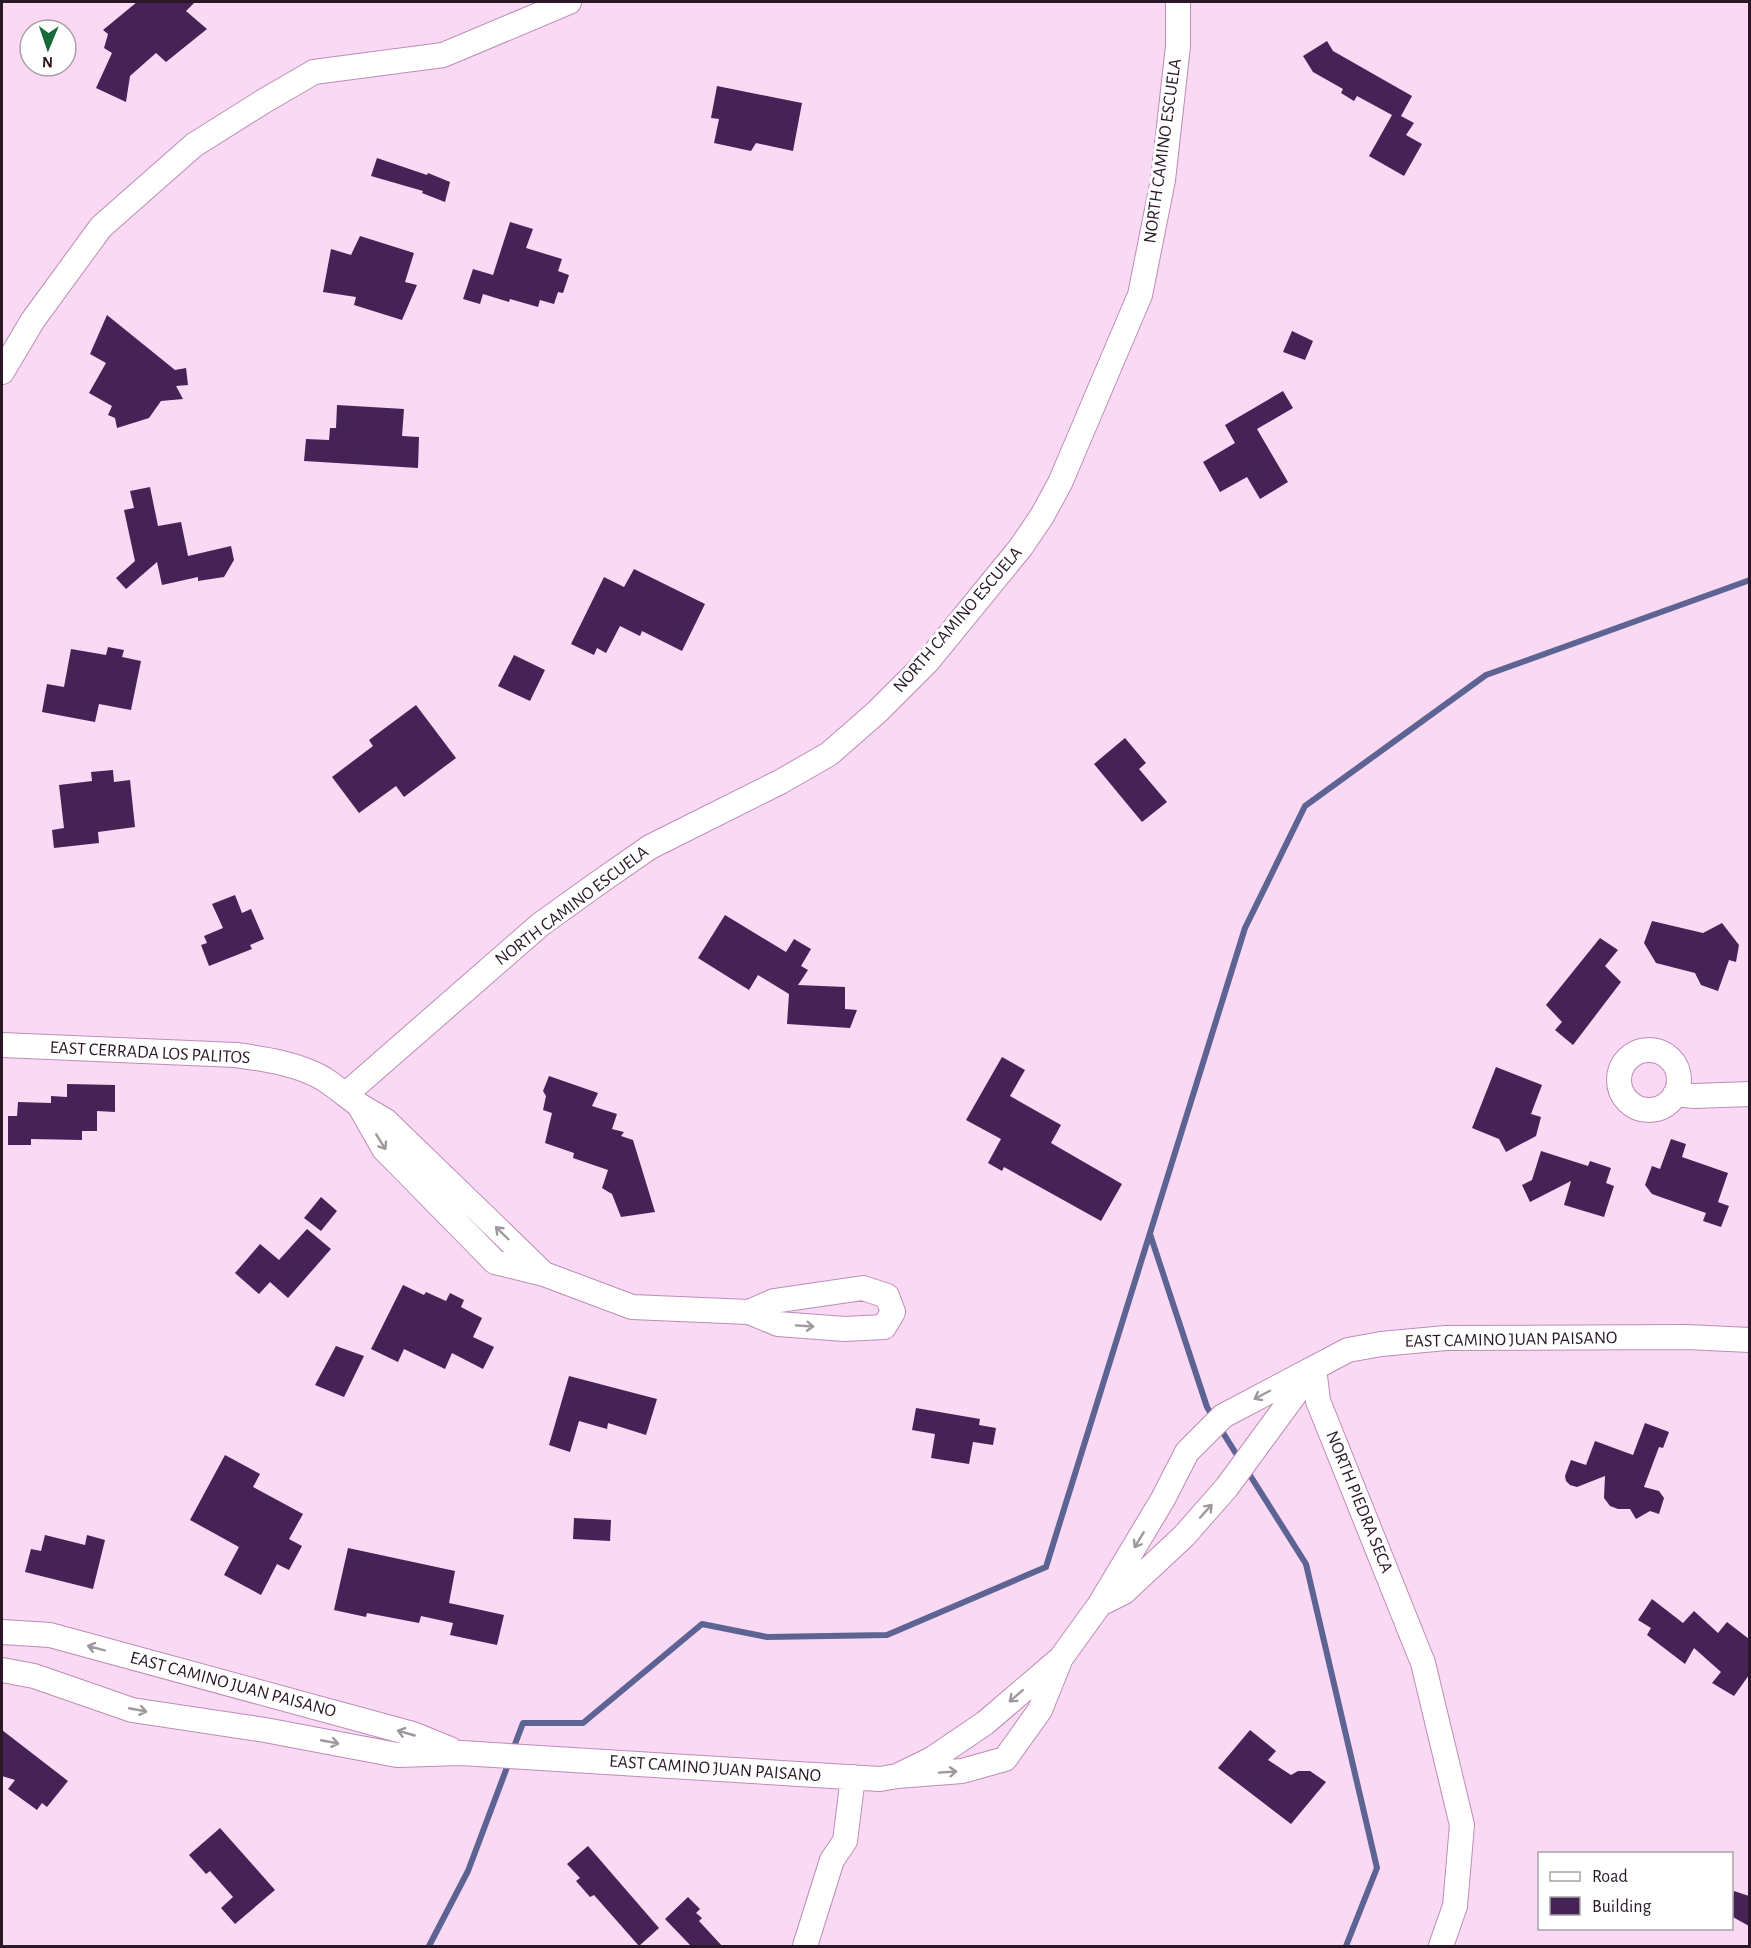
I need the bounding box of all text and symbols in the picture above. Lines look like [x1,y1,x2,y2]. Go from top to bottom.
north arrow [18,18,78,78]
text: N [42,54,53,70]
street label: NORTH CAMINO ESCUELA [1141,57,1185,245]
street label: NORTH CAMINO ESCUELA [890,543,1026,696]
street label: NORTH CAMINO ESCUELA [492,842,652,969]
street label: EAST CERRADA LOS PALITOS [49,1039,251,1067]
one-way arrow [374,1134,387,1151]
one-way arrow [494,1226,509,1241]
one-way arrow [795,1321,815,1332]
street label: EAST CAMINO JUAN PAISANO [1405,1329,1617,1351]
one-way arrow [1254,1389,1271,1401]
street label: NORTH PIEDRA SECA [1322,1428,1396,1576]
one-way arrow [1199,1504,1213,1519]
one-way arrow [1132,1531,1144,1548]
one-way arrow [87,1642,106,1653]
street label: EAST CAMINO JUAN PAISANO [128,1649,338,1721]
one-way arrow [1009,1689,1024,1703]
one-way arrow [127,1705,147,1716]
one-way arrow [397,1727,416,1738]
one-way arrow [320,1737,339,1748]
street label: EAST CAMINO JUAN PAISANO [608,1753,822,1785]
one-way arrow [937,1766,957,1777]
legend [1538,1852,1733,1930]
text: Road [1592,1868,1628,1886]
text: Building [1592,1898,1652,1916]

